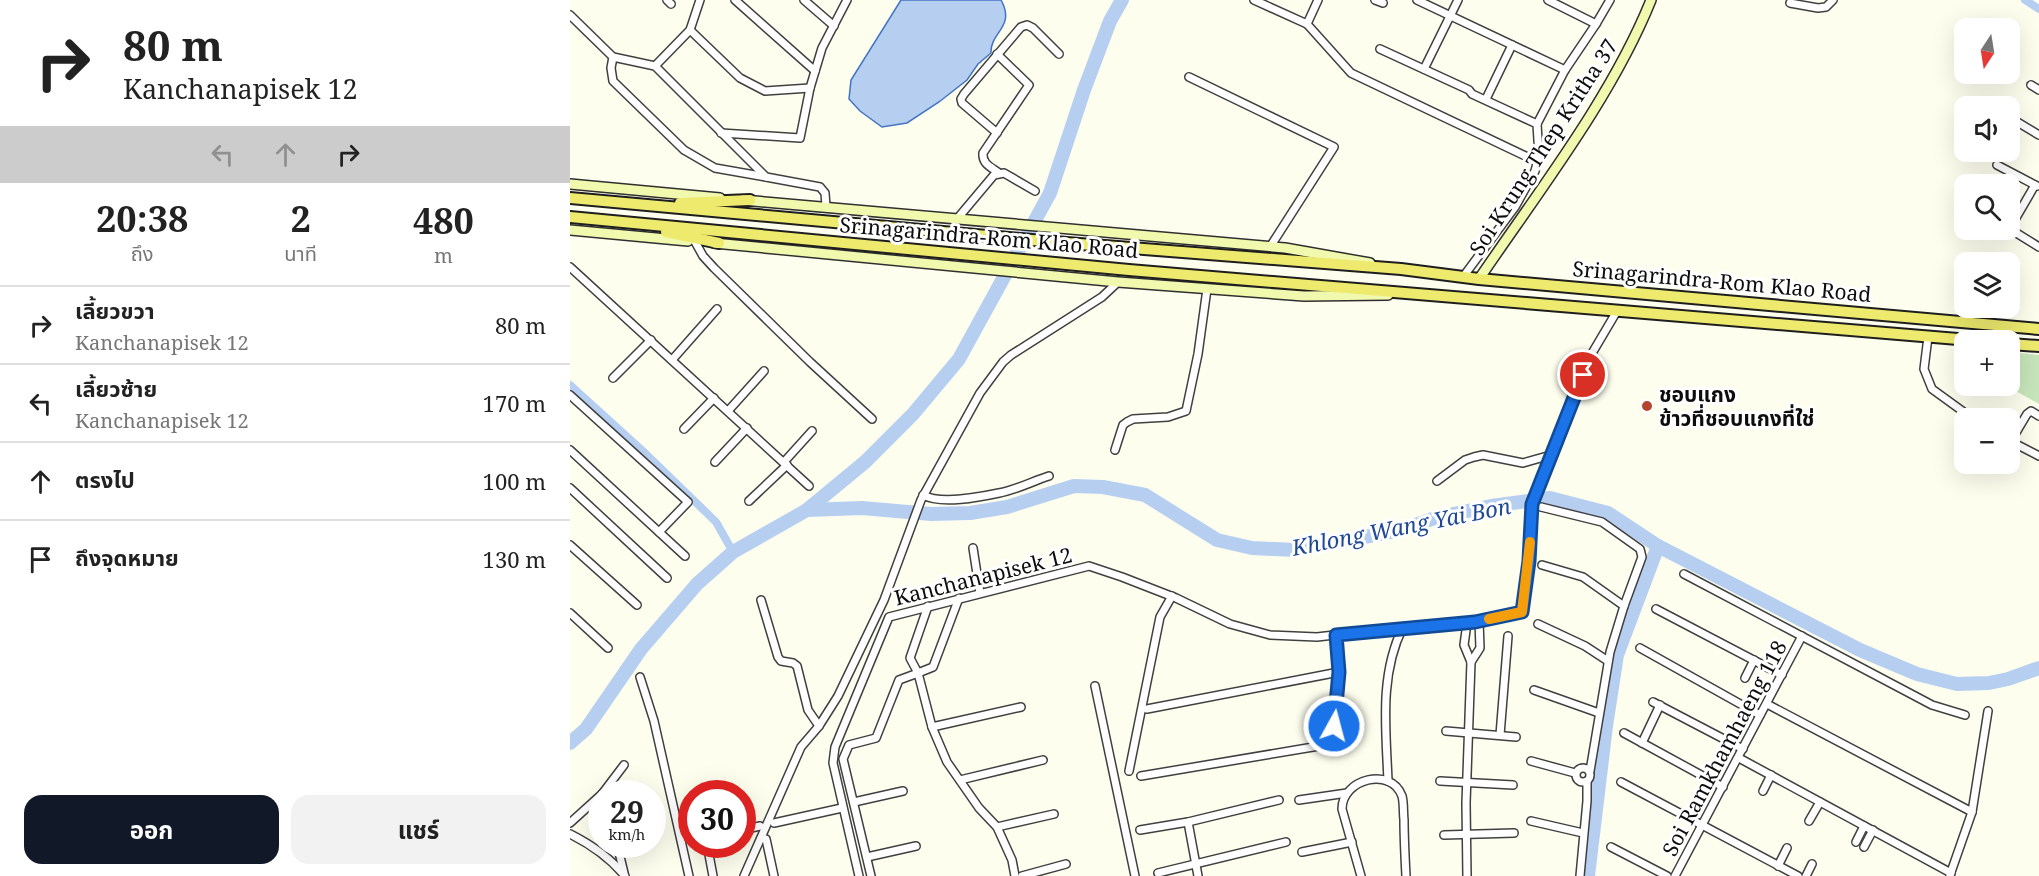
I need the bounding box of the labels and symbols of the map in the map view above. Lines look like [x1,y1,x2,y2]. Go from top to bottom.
north arrow [1954,18,2020,84]
street label: Soi Krung Thep Kritha 37 [1462,33,1624,261]
street label: Srinagarindra-Rom Klao Road [838,210,1140,264]
street label: Srinagarindra-Rom Klao Road [1571,254,1873,308]
pin [1557,349,1608,400]
place label: ชอบแกง ข้าวที่ชอบแกงที่ใช่ [1659,380,1814,432]
marker: ชอบแกง ข้าวที่ชอบแกงที่ใช่ [1640,399,1654,413]
water label: Khlong Wang Yai Bon [1288,490,1513,562]
street label: Kanchanapisek 12 [891,540,1075,612]
street label: Soi Ramkhamhaeng 118 [1655,635,1793,861]
position arrow [1302,694,1366,758]
speed limit sign: 30 [678,780,756,858]

